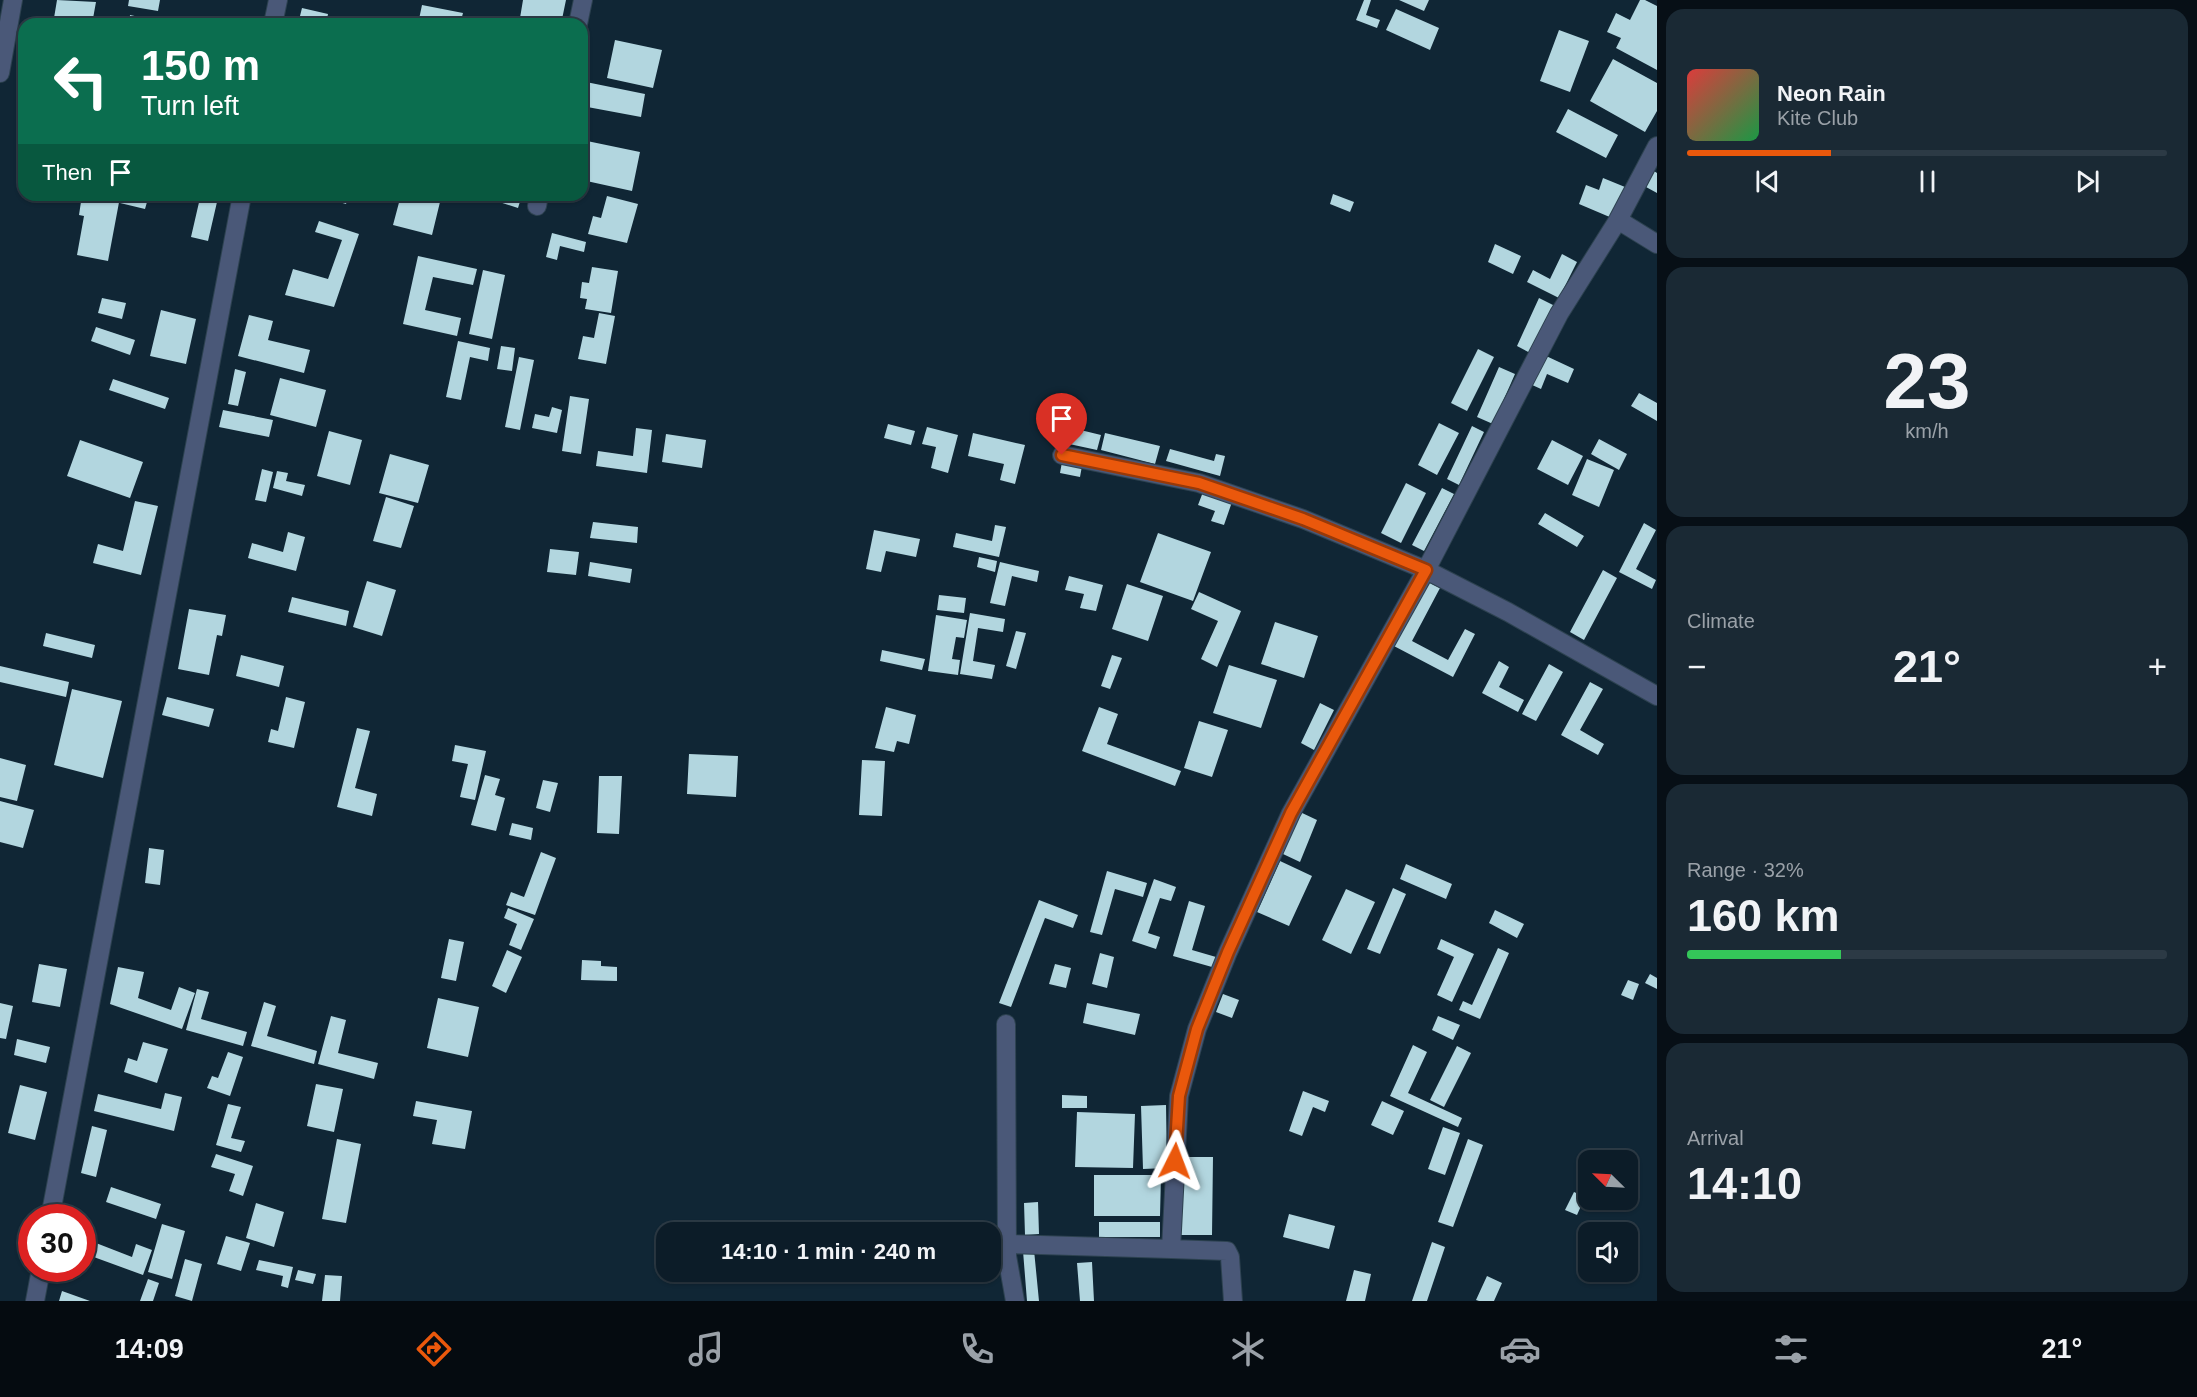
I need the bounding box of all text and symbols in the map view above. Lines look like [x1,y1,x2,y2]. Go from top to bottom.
icon: left [42,42,120,120]
text: 150 m [141,42,260,89]
text: Neon Rain [1777,81,1886,106]
text: Turn left [141,91,239,121]
text: Kite Club [1777,107,1858,129]
icon: arrive [104,156,137,189]
text: Then [42,160,92,185]
icon: previous [1751,165,1784,198]
icon: pause [1911,165,1944,198]
icon: next [2071,165,2104,198]
text: 23 [1884,337,1970,425]
pin [1036,393,1087,455]
icon: arrive [1045,402,1078,435]
text: km/h [1905,420,1949,442]
text: Climate [1687,610,1755,632]
text: 21° [1893,641,1961,692]
text: − [1687,648,1706,685]
text: + [2148,648,2167,685]
text: Range · 32% [1687,859,1804,881]
text: 160 km [1687,890,1840,941]
text: Arrival [1687,1127,1744,1149]
position arrow [1143,1129,1207,1193]
north arrow [1578,1150,1638,1210]
map controls [1578,1150,1638,1282]
text: 14:10 [1687,1158,1802,1209]
speed limit sign: 30 [18,1204,96,1282]
button: sound [1578,1222,1638,1282]
text: 14:10 · 1 min · 240 m [721,1239,936,1264]
icon: directions [413,1328,455,1370]
icon: music [685,1328,727,1370]
icon: phone [956,1328,998,1370]
icon: climate [1227,1328,1269,1370]
icon: car [1499,1328,1541,1370]
icon: filters [1770,1328,1812,1370]
text: 14:09 [115,1334,184,1364]
text: 21° [2041,1334,2082,1364]

